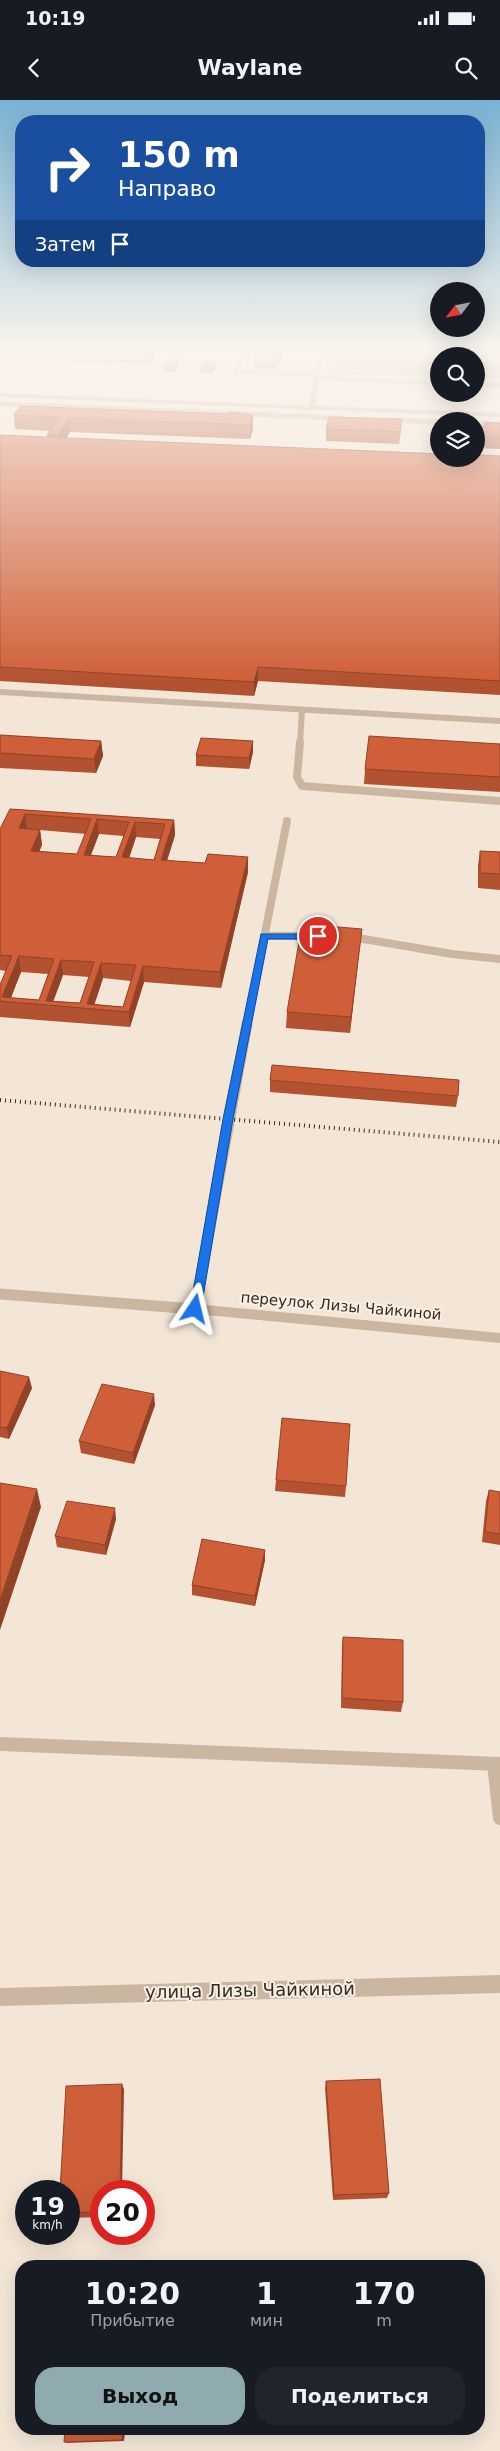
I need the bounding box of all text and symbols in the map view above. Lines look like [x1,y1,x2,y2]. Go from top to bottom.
text: 10:19 [25,7,85,29]
icon: back [20,54,48,82]
icon: search [452,54,480,82]
text: Waylane [198,55,302,80]
icon: right [35,135,100,200]
text: 150 m [118,135,240,175]
text: Направо [118,176,216,201]
icon: arrive [106,230,134,258]
text: Затем [35,233,96,255]
north arrow [430,282,485,338]
map controls [430,282,485,467]
button: search [430,347,485,402]
button: layers [430,412,485,467]
pin [297,915,339,957]
icon: arrive [304,922,332,950]
position arrow [168,1282,220,1334]
street label: переулок Лизы Чайкиной [240,1288,442,1324]
street label: улица Лизы Чайкиной [145,1978,355,2002]
speed limit sign: 20 [90,2180,155,2245]
text: 19 [30,2192,65,2221]
text: km/h [32,2218,63,2232]
text: 10:20 [85,2276,180,2311]
text: 1 [256,2276,277,2311]
text: 170 [353,2276,415,2311]
text: Прибытие [90,2311,175,2330]
text: мин [250,2311,283,2330]
text: m [376,2311,392,2330]
button: Выход [35,2367,245,2425]
button: Поделиться [255,2367,465,2425]

